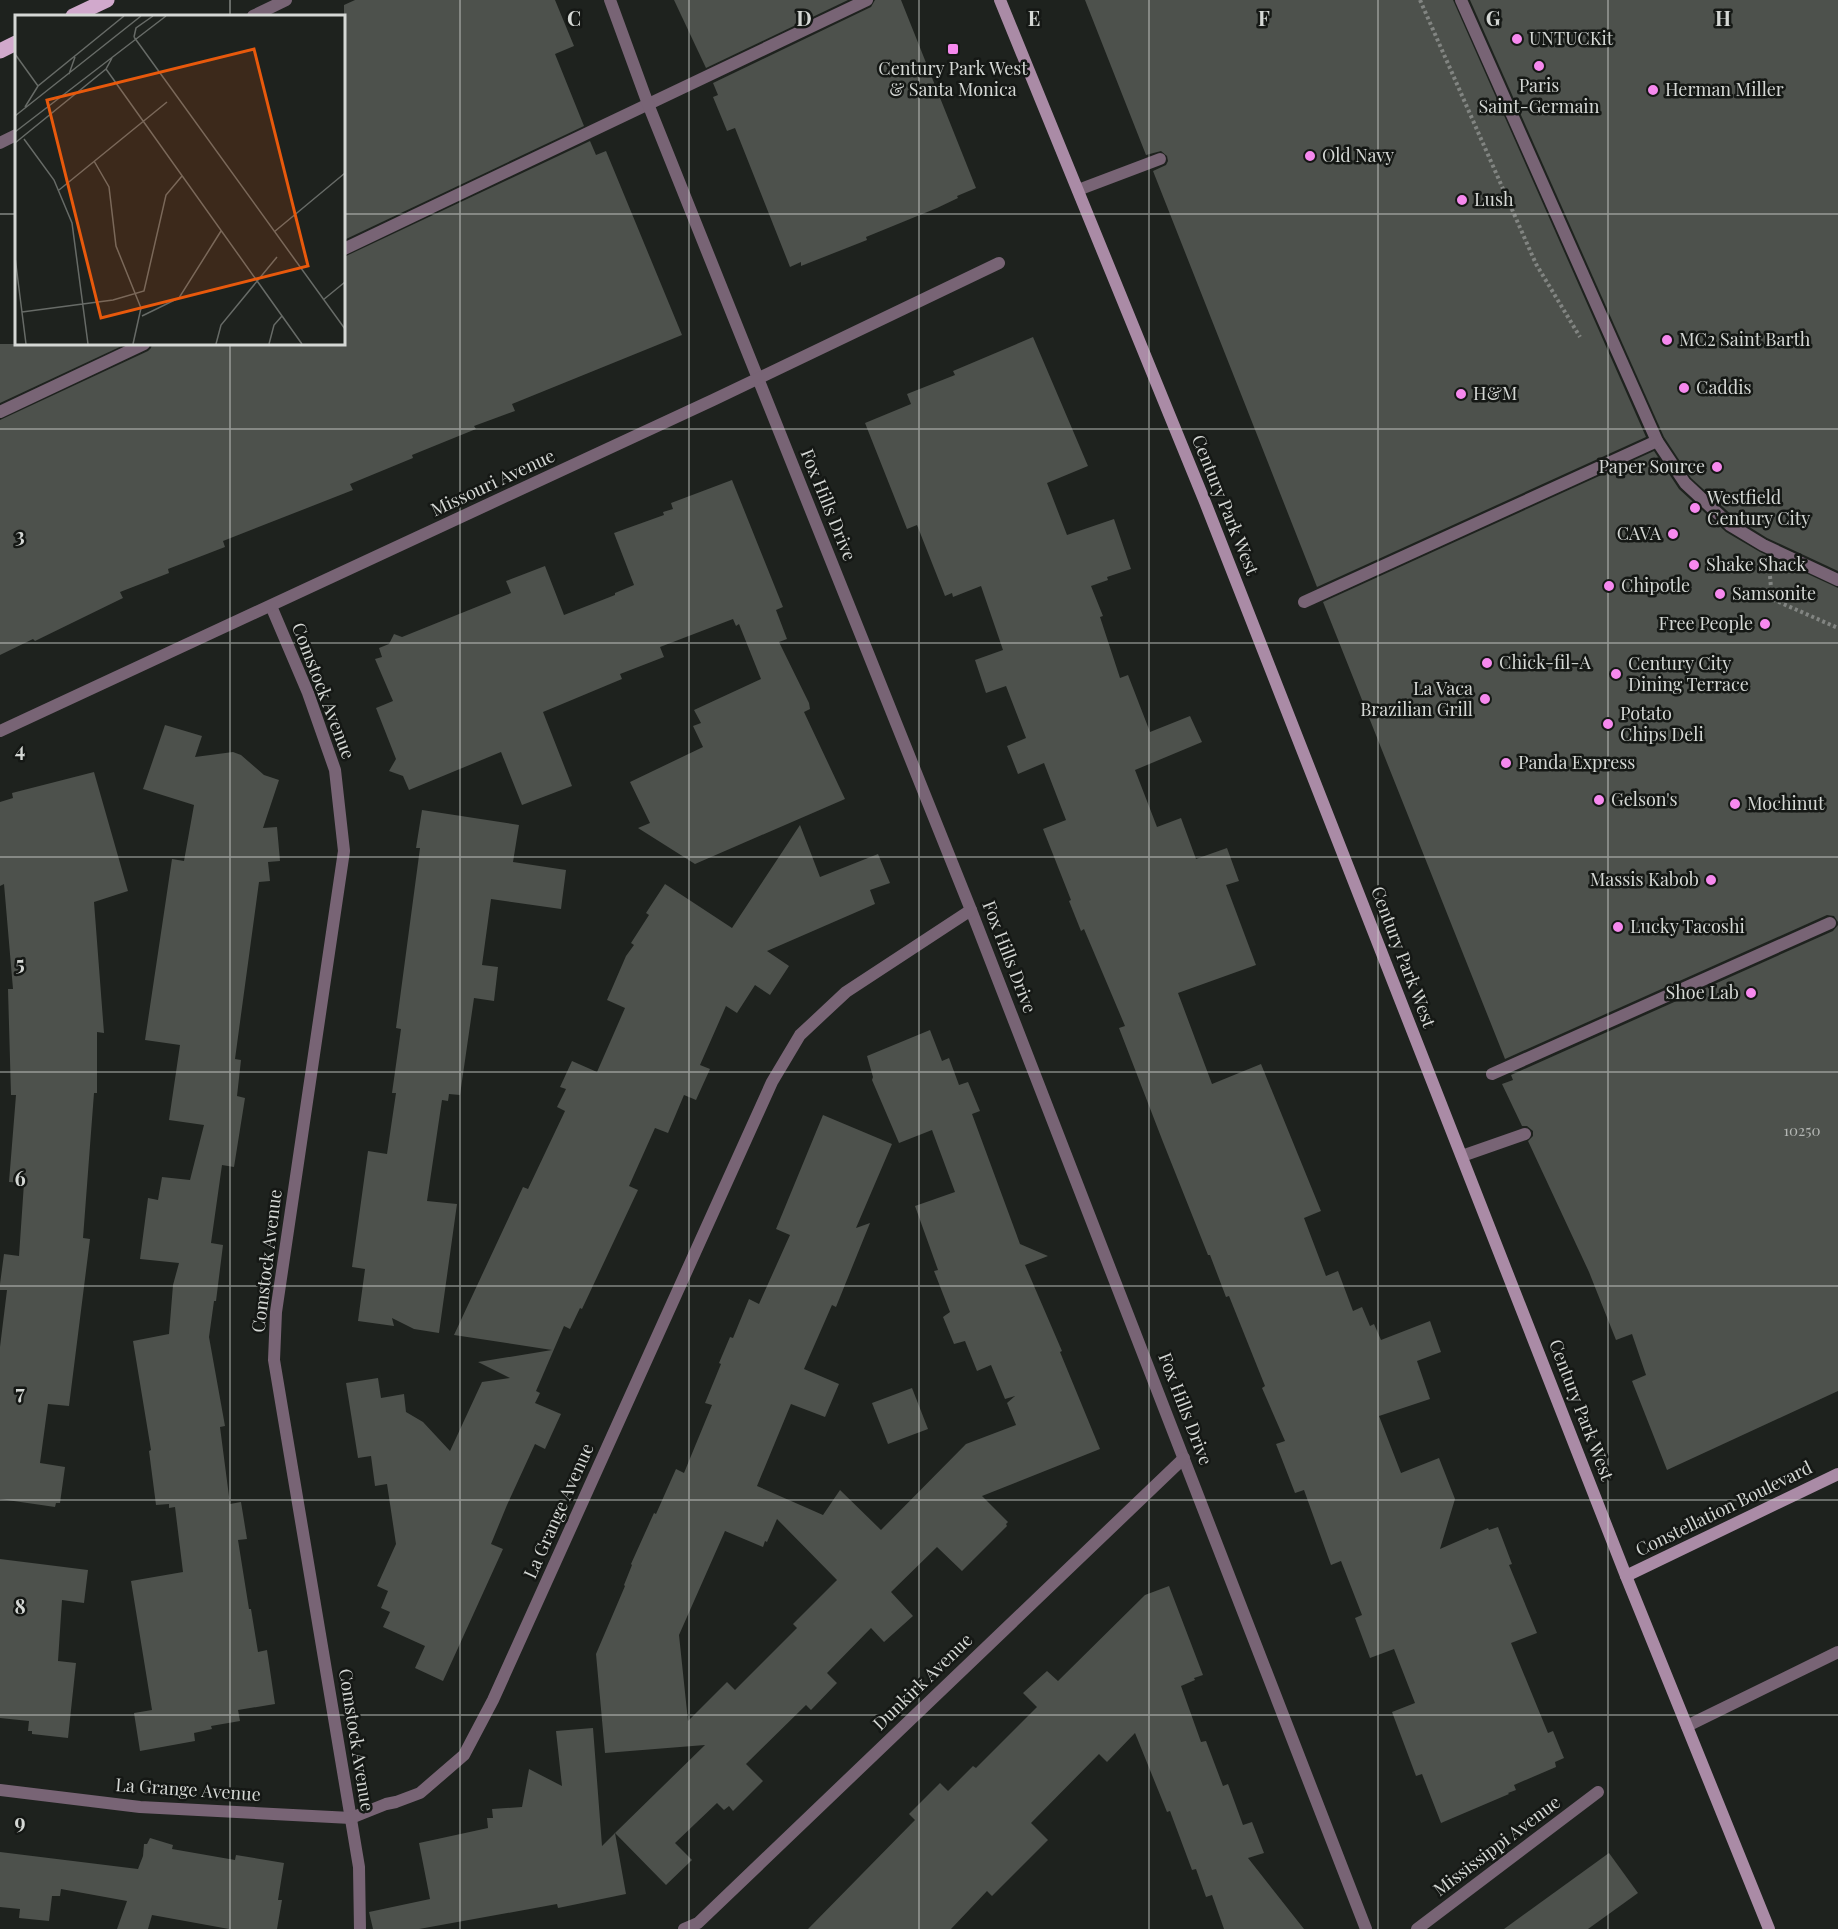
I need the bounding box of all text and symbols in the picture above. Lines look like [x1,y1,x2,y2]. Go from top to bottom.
text: C [567,4,581,31]
text: D [796,4,812,31]
text: E [1028,4,1040,31]
text: F [1258,4,1270,31]
text: G [1486,4,1501,31]
text: H [1715,4,1731,31]
inset map [15,15,345,345]
place label: UNTUCKit [1529,26,1614,50]
marker: UNTUCKit [1510,32,1524,46]
marker: Century Park West & Santa Monica [946,42,960,56]
place label: Century Park West & Santa Monica [878,56,1028,101]
marker: Paris Saint-Germain [1532,59,1546,73]
place label: Paris Saint-Germain [1479,73,1600,118]
place label: Herman Miller [1665,77,1784,101]
marker: Herman Miller [1646,83,1660,97]
place label: Old Navy [1322,143,1394,167]
marker: Old Navy [1303,149,1317,163]
place label: Lush [1474,187,1514,211]
marker: Lush [1455,193,1469,207]
place label: MC2 Saint Barth [1679,327,1811,351]
marker: MC2 Saint Barth [1660,333,1674,347]
place label: Caddis [1696,375,1752,399]
place label: H&M [1473,381,1517,405]
marker: Caddis [1677,381,1691,395]
marker: H&M [1454,387,1468,401]
street label: Century Park West [1187,431,1265,579]
street label: Missouri Avenue [427,443,558,521]
street label: Fox Hills Drive [796,445,862,564]
place label: Paper Source [1598,454,1705,478]
marker: Paper Source [1710,460,1724,474]
place label: Westfield Century City [1706,485,1810,530]
marker: Westfield Century City [1688,501,1702,515]
text: 3 [15,521,25,548]
place label: CAVA [1617,521,1662,545]
marker: CAVA [1666,527,1680,541]
place label: Shake Shack [1706,552,1806,576]
marker: Shake Shack [1687,558,1701,572]
place label: Chipotle [1621,573,1690,597]
marker: Chipotle [1602,579,1616,593]
place label: Samsonite [1732,581,1816,605]
marker: Samsonite [1713,587,1727,601]
place label: Free People [1659,611,1753,635]
marker: Free People [1758,617,1772,631]
street label: Comstock Avenue [287,619,361,762]
place label: Chick-fil-A [1499,650,1591,674]
place label: Century City Dining Terrace [1628,651,1749,696]
marker: Chick-fil-A [1480,656,1494,670]
marker: Century City Dining Terrace [1609,667,1623,681]
place label: La Vaca Brazilian Grill [1360,676,1473,721]
marker: La Vaca Brazilian Grill [1478,692,1492,706]
place label: Potato Chips Deli [1620,701,1704,746]
marker: Potato Chips Deli [1601,717,1615,731]
text: 4 [15,735,25,762]
place label: Panda Express [1518,750,1635,774]
marker: Panda Express [1499,756,1513,770]
place label: Gelson's [1611,787,1678,811]
place label: Mochinut [1747,791,1825,815]
marker: Gelson's [1592,793,1606,807]
marker: Mochinut [1728,797,1742,811]
place label: Massis Kabob [1590,867,1699,891]
marker: Massis Kabob [1704,873,1718,887]
street label: Century Park West [1366,883,1442,1031]
street label: Fox Hills Drive [977,897,1042,1016]
place label: Lucky Tacoshi [1630,914,1745,938]
marker: Lucky Tacoshi [1611,920,1625,934]
text: 5 [15,949,25,976]
place label: Shoe Lab [1666,980,1739,1004]
marker: Shoe Lab [1744,986,1758,1000]
house number: 10250 [1784,1120,1820,1140]
text: 6 [14,1164,26,1191]
street label: Comstock Avenue [245,1188,287,1334]
street label: Century Park West [1544,1336,1620,1484]
street label: Fox Hills Drive [1153,1349,1218,1468]
text: 7 [15,1378,25,1405]
street label: La Grange Avenue [517,1439,599,1582]
street label: Constellation Boulevard [1631,1455,1816,1561]
text: 8 [14,1592,26,1619]
street label: Dunkirk Avenue [867,1627,977,1735]
street label: Comstock Avenue [334,1667,380,1813]
street label: La Grange Avenue [115,1772,262,1806]
street label: Mississippi Avenue [1428,1790,1565,1901]
text: 9 [14,1807,26,1834]

